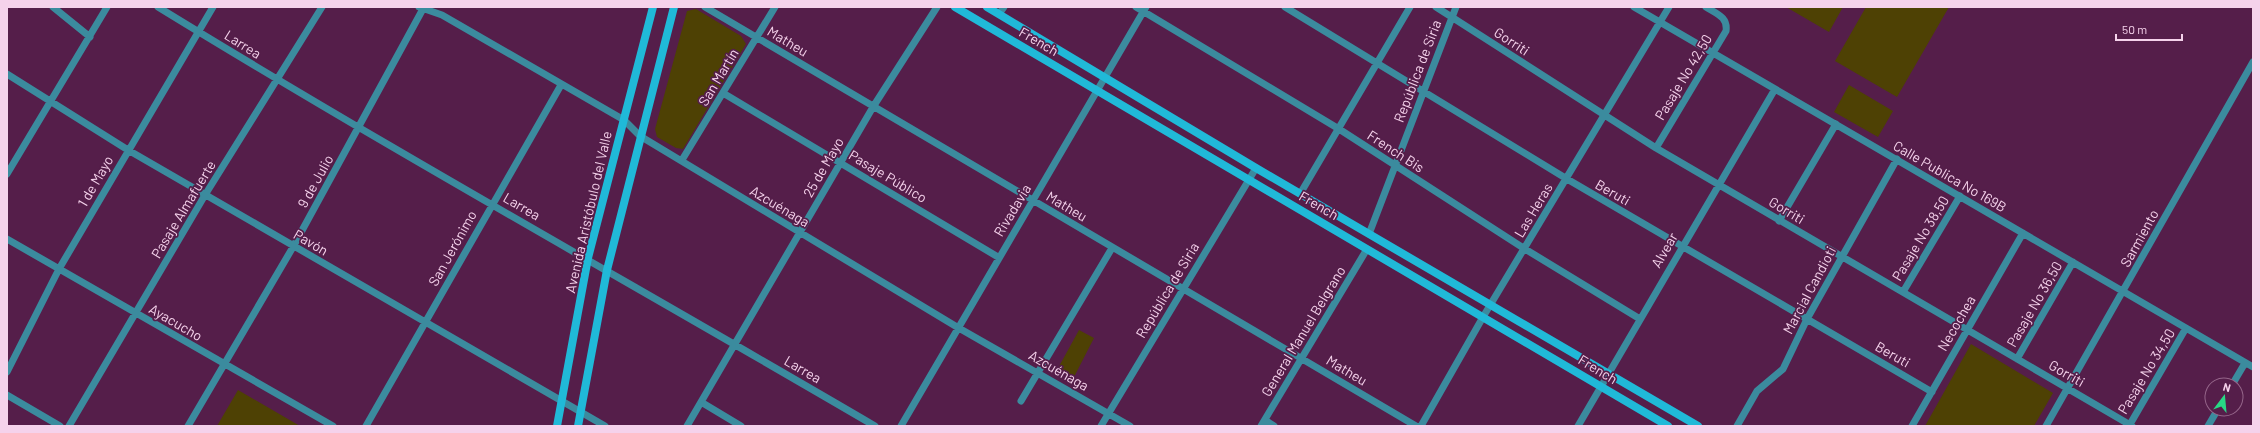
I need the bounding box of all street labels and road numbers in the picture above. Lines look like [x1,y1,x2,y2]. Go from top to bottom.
street label: República de Siria [1390,17,1444,125]
street label: Matheu [764,22,812,60]
street label: French [1016,23,1062,59]
street label: Gorriti [1491,23,1533,59]
street label: Larrea [222,26,264,62]
street label: Pasaje No 42,50 [1651,31,1715,123]
street label: San Martín [694,45,742,109]
street label: French Bis [1364,126,1428,176]
street label: Avenida Aristóbulo del Valle [561,129,615,295]
street label: 25 de Mayo [799,134,847,200]
street label: Calle Publica No 169B [1890,137,2010,215]
street label: Pasaje Público [846,146,930,206]
street label: 1 de Mayo [74,152,116,210]
street label: 9 de Julio [294,152,336,210]
street label: Pasaje Almafuerte [147,157,219,261]
street label: Beruti [1593,175,1633,209]
street label: Las Heras [1510,180,1556,240]
street label: Rivadavia [990,181,1034,239]
street label: Azcuénaga [747,182,813,230]
street label: Matheu [1043,187,1091,225]
street label: French [1296,187,1342,223]
street label: Larrea [501,189,543,223]
street label: Pasaje No 38,50 [1888,192,1952,284]
street label: Gorriti [1766,193,1808,227]
street label: Sarmiento [2116,206,2162,270]
street label: San Jerónimo [424,207,480,289]
street label: Pavón [291,225,331,259]
street label: Alvear [1647,229,1681,271]
street label: República de Siria [1132,239,1202,341]
street label: Marcial Candioti [1779,243,1839,337]
street label: Pasaje No 36,50 [2003,258,2065,350]
street label: General Manuel Belgrano [1257,263,1349,399]
street label: Necochea [1933,292,1979,354]
street label: Ayacucho [146,300,206,344]
street label: Pasaje No 34,50 [2114,325,2178,417]
street label: Beruti [1873,337,1913,371]
street label: Azcuénaga [1026,346,1092,394]
street label: Matheu [1323,351,1371,389]
street label: French [1575,351,1621,387]
street label: Larrea [782,352,824,386]
street label: Gorriti [2046,356,2088,390]

